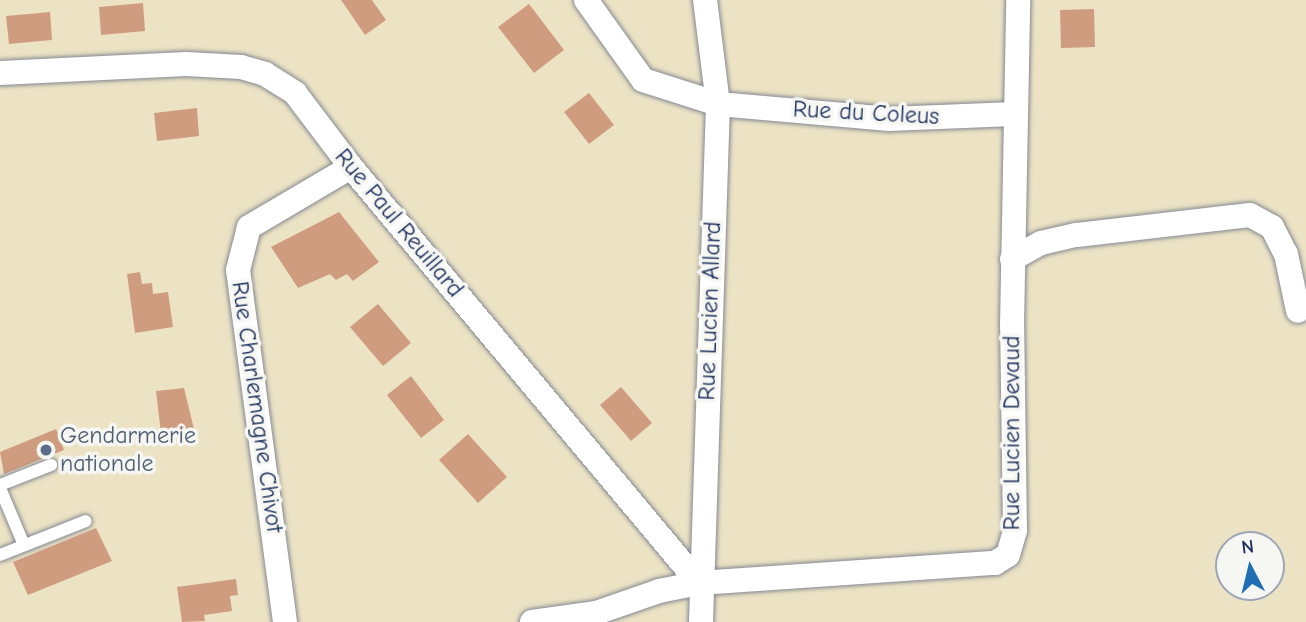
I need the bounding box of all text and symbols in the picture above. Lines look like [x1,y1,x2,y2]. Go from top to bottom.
street label: Rue du Coleus [792,95,940,131]
street label: Rue Paul Reuillard [328,143,470,303]
street label: Rue Lucien Allard [692,221,728,401]
street label: Rue Charlemagne Chivot [225,279,289,535]
street label: Rue Lucien Devaud [998,336,1026,530]
place label: Gendarmerie nationale [60,422,196,478]
marker: Gendarmerie nationale [38,442,54,458]
north arrow [1215,531,1285,601]
text: N [1240,535,1255,559]

